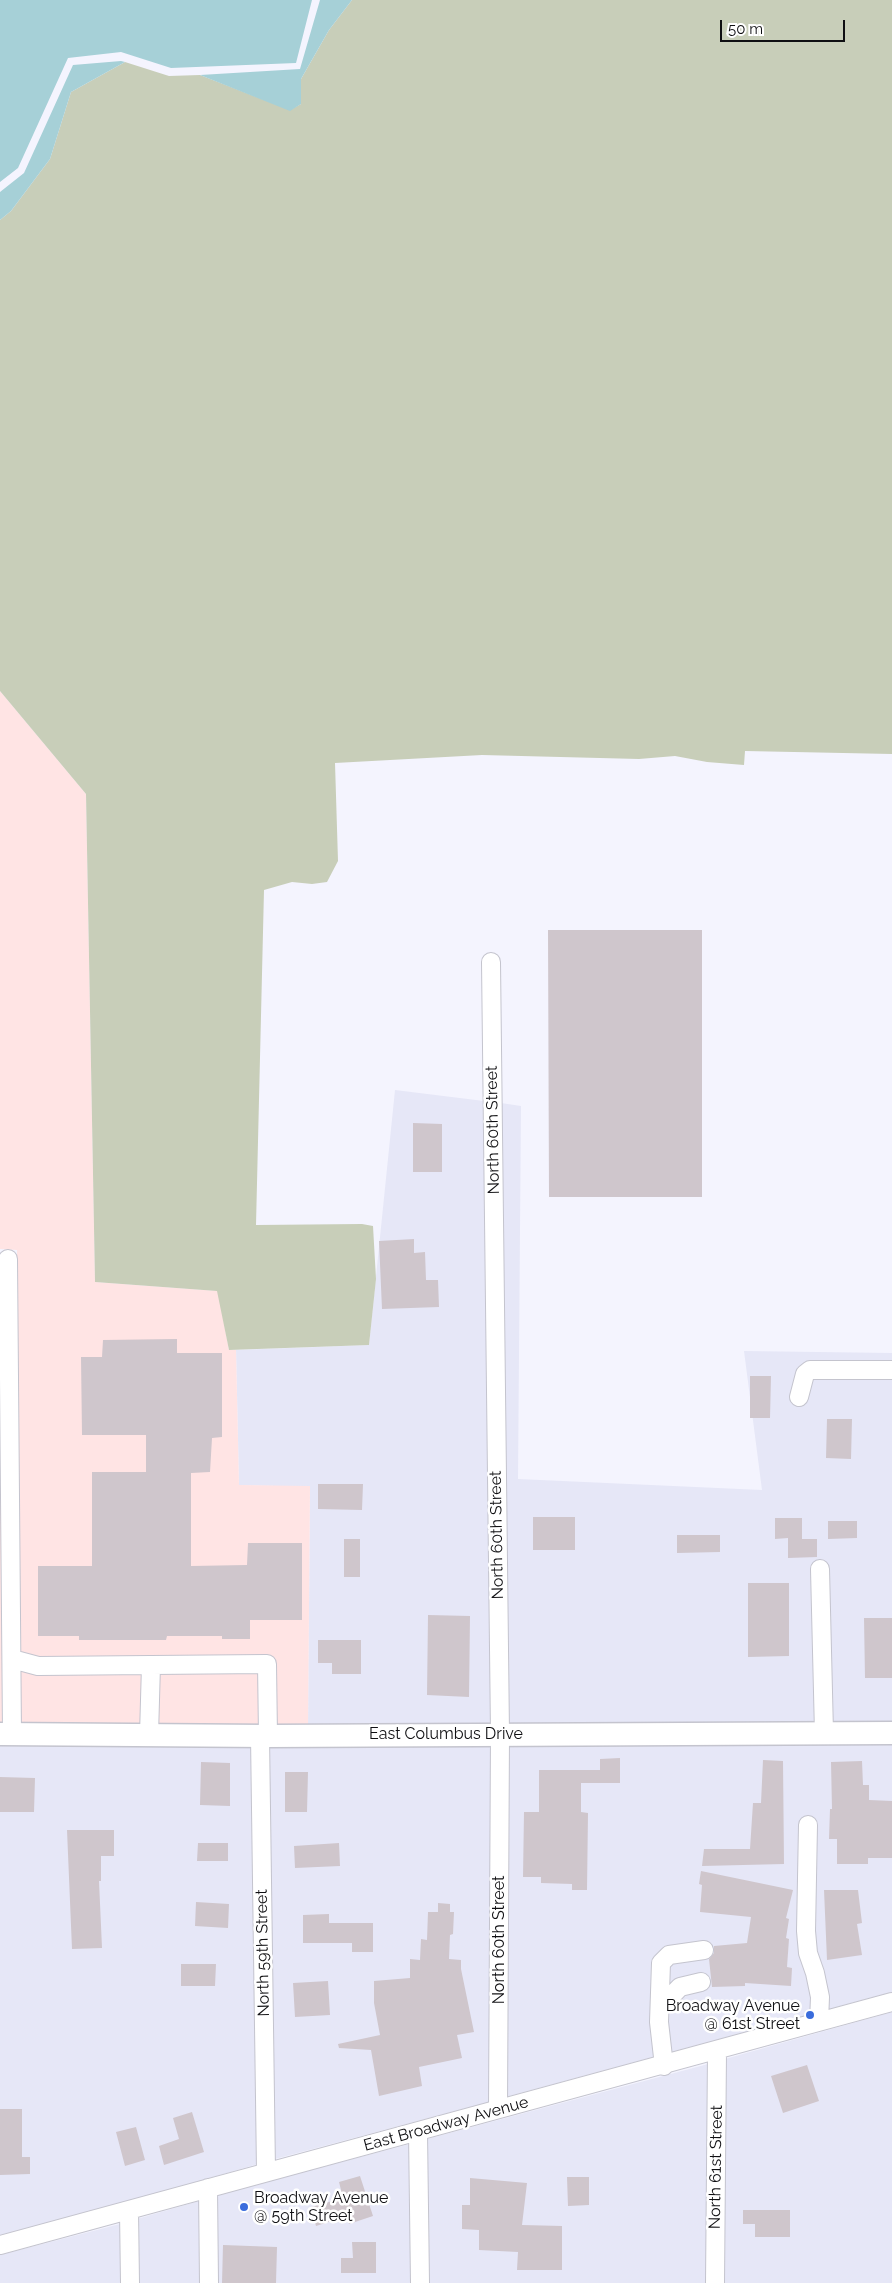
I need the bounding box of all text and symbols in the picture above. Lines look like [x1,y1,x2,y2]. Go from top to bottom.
scale bar [722,10,847,42]
text: 50 m [728,20,763,38]
street label: North 60th Street [482,1065,504,1195]
street label: North 60th Street [486,1470,508,1600]
street label: East Columbus Drive [369,1724,523,1744]
street label: North 60th Street [489,1876,509,2004]
street label: North 59th Street [252,1889,274,2017]
place label: Broadway Avenue @ 61st Street [666,1996,800,2034]
marker: Broadway Avenue @ 61st Street [804,2009,816,2021]
street label: East Broadway Avenue [361,2093,531,2155]
street label: North 61st Street [705,2105,727,2229]
place label: Broadway Avenue @ 59th Street [254,2188,388,2226]
marker: Broadway Avenue @ 59th Street [238,2201,250,2213]

